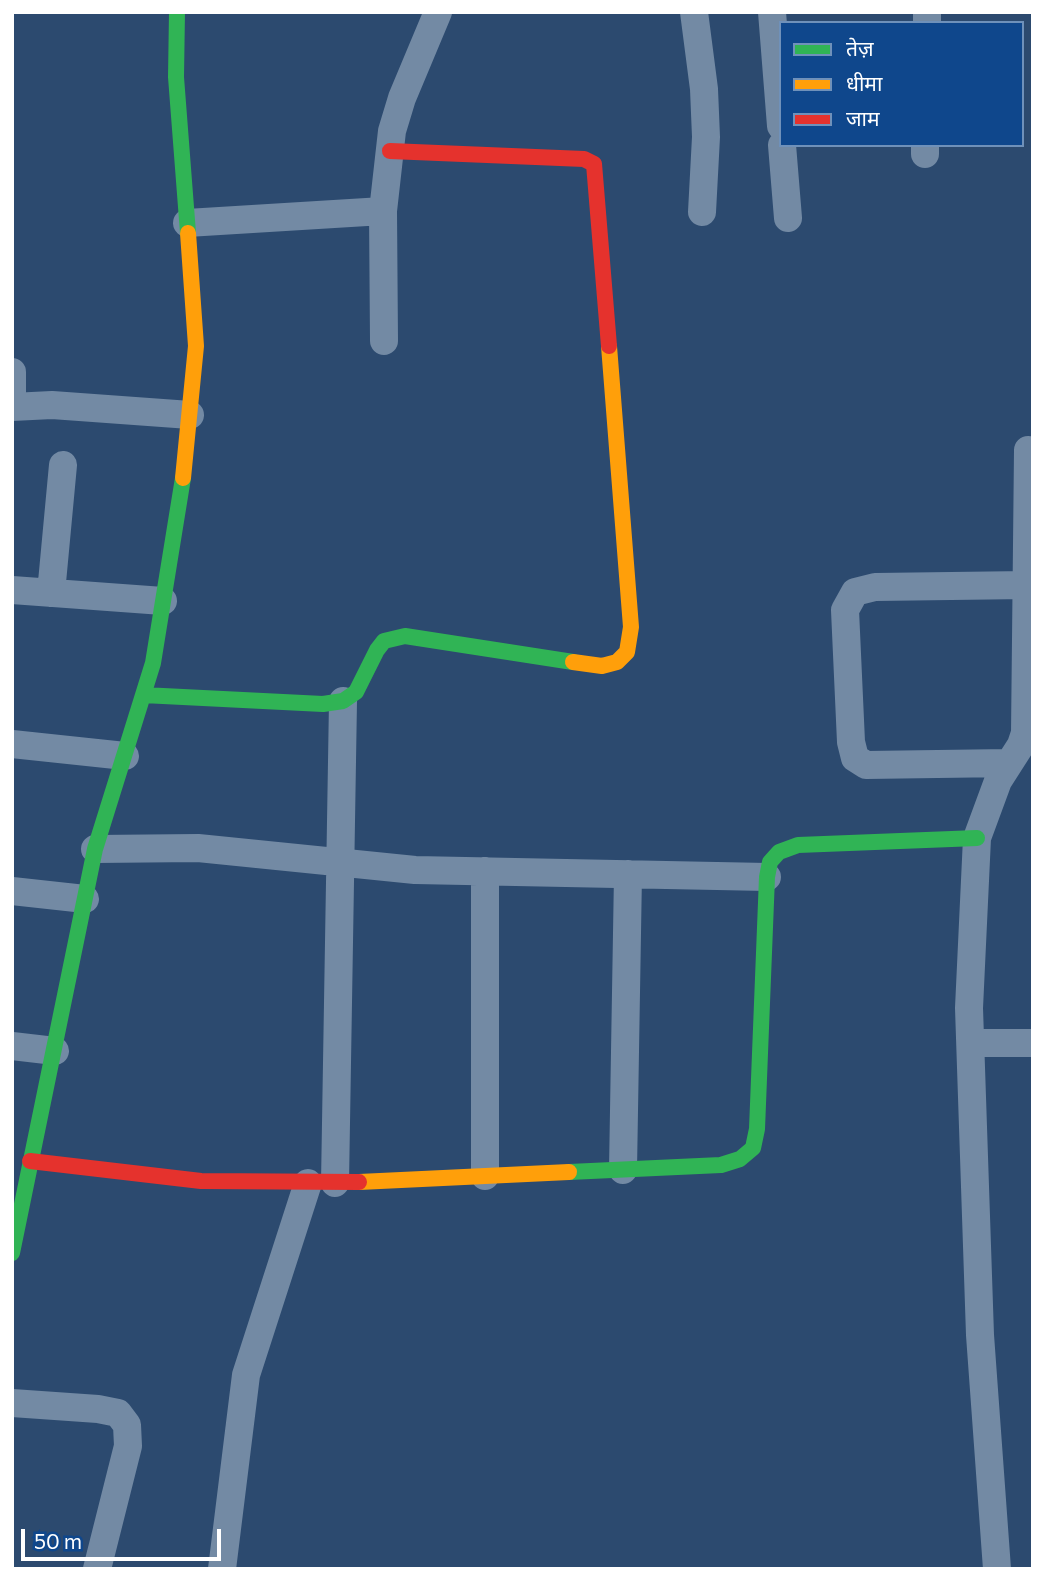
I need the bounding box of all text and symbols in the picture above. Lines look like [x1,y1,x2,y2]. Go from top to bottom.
legend [779,21,1024,147]
text: तेज़ [846,35,874,60]
text: धीमा [846,70,882,95]
text: जाम [846,105,880,130]
scale bar [24,1514,224,1558]
text: 50 m [34,1528,82,1553]

